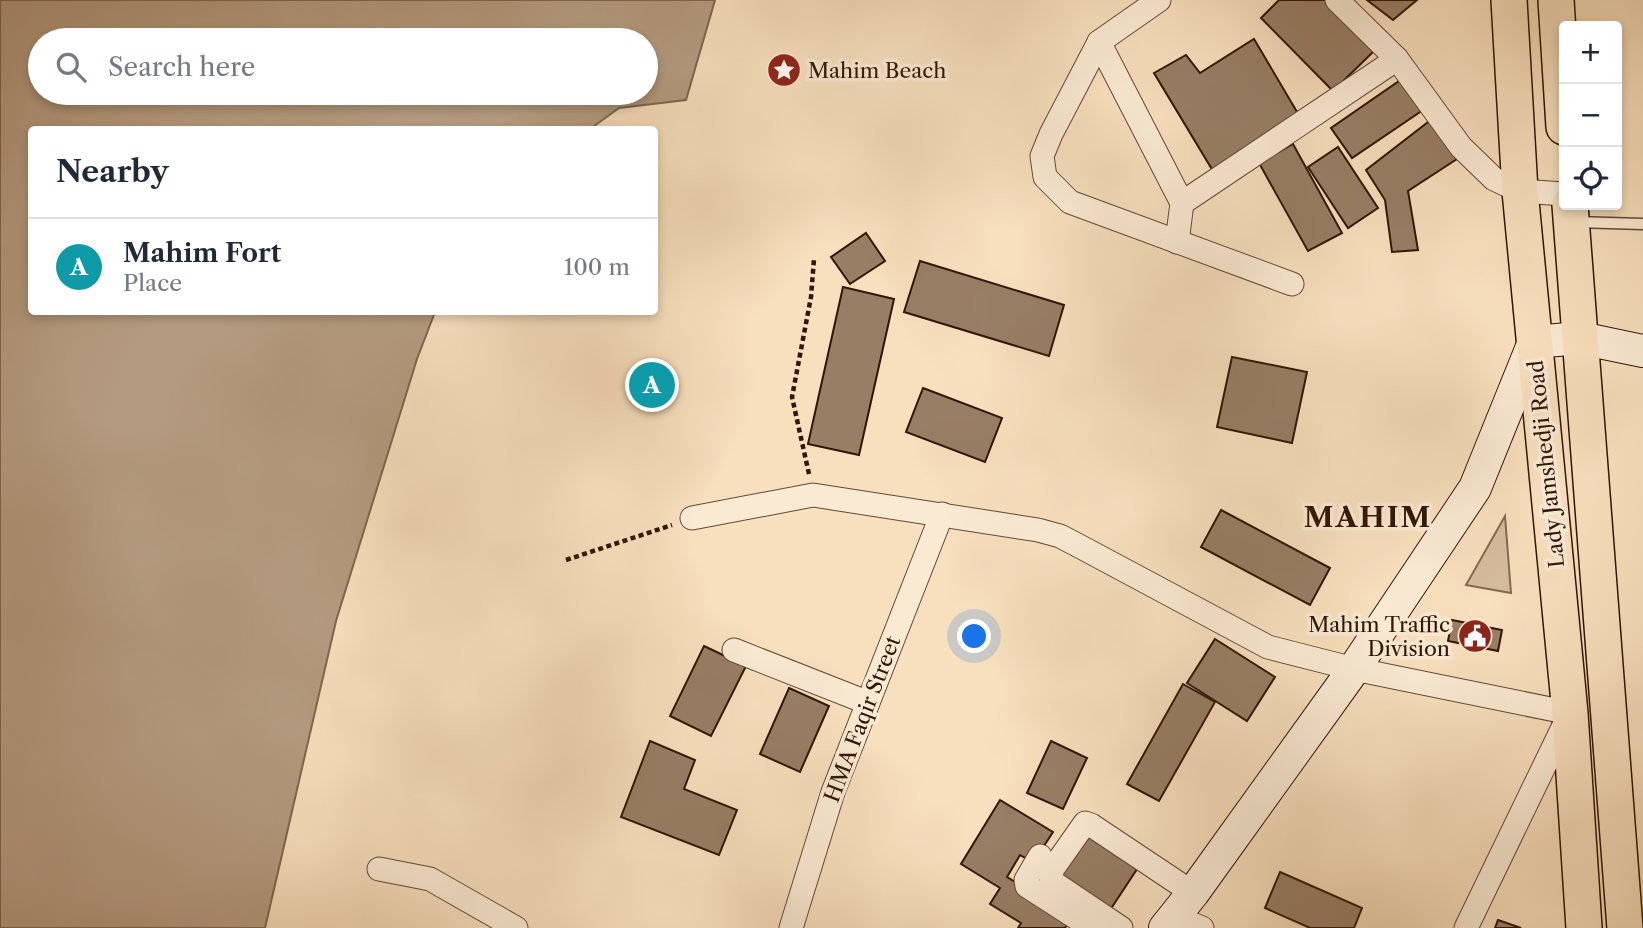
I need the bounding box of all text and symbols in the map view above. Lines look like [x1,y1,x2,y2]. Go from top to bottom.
map controls [1559,21,1622,210]
button: + [1559,21,1622,84]
search box [28,28,658,105]
icon: search [52,48,90,86]
text: Search here [108,51,255,83]
place icon: Mahim Beach [765,51,803,89]
place label: Mahim Beach [808,58,946,83]
button: − [1559,84,1622,147]
button: locate [1559,147,1622,210]
text: Nearby [56,153,169,190]
text: Mahim Fort [123,237,281,269]
text: A [70,253,88,281]
text: 100 m [564,253,630,281]
text: Place [123,269,182,297]
pin: A [629,359,675,411]
street label: Lady Jamshedji Road [1523,359,1569,569]
district label: MAHIM [1304,500,1432,534]
place label: Mahim Traffic Division [1308,612,1450,661]
public building icon: Mahim Traffic Division [1456,617,1494,655]
your location [957,619,991,653]
street label: HMA Faqir Street [819,632,905,806]

